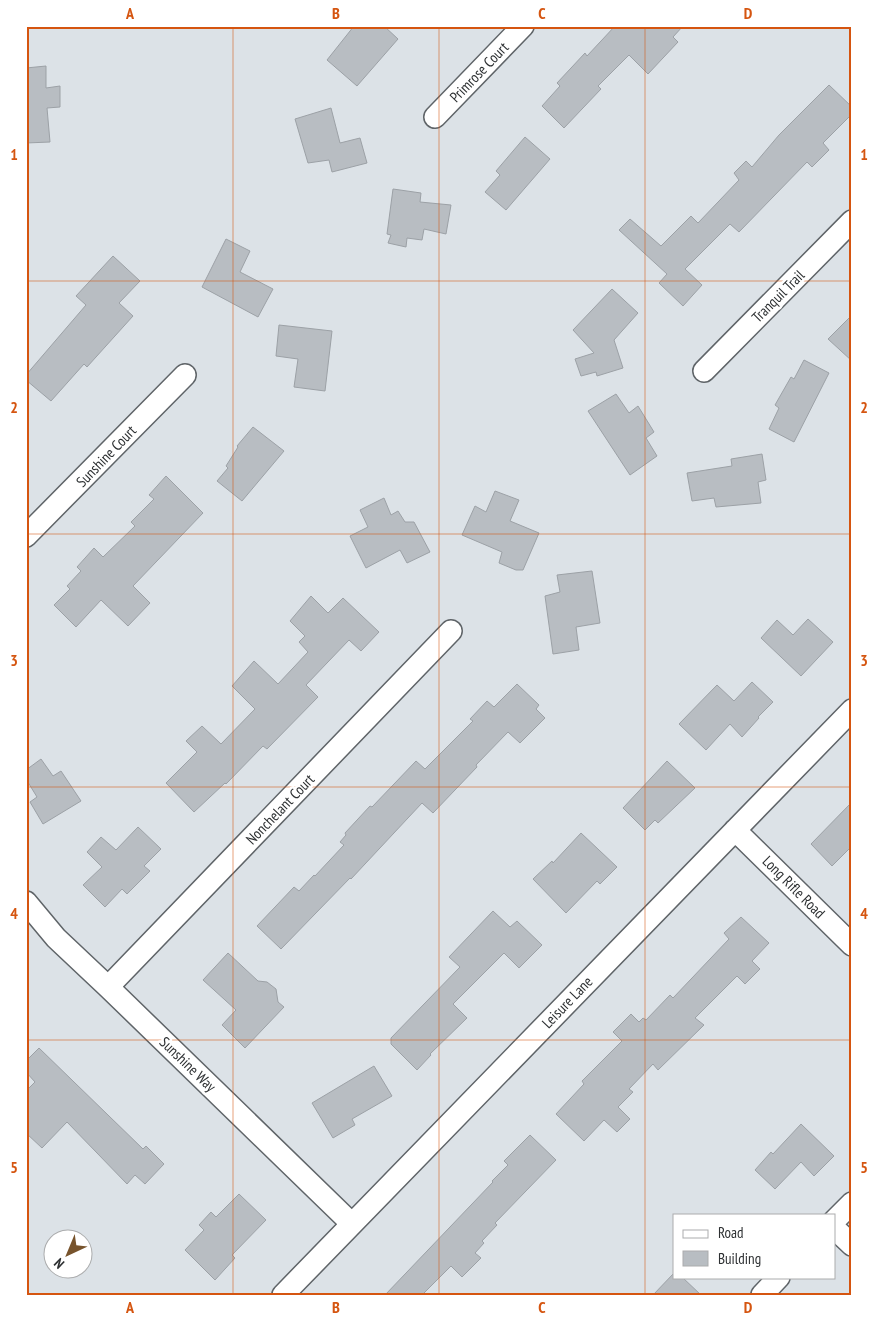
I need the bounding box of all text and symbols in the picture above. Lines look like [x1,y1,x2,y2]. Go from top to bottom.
text: A [125,3,135,23]
text: B [332,3,340,23]
text: C [538,3,546,23]
text: D [744,3,753,23]
street label: Primrose Court [446,38,512,106]
text: 1 [10,144,18,164]
text: 1 [860,144,868,164]
street label: Tranquil Trail [748,265,809,326]
text: 2 [10,397,18,417]
text: 2 [860,397,868,417]
street label: Sunshine Court [72,421,140,491]
text: 3 [10,650,18,670]
text: 3 [860,650,868,670]
street label: Nonchelant Court [242,770,318,848]
street label: Long Rifle Road [759,852,829,922]
text: 4 [10,903,18,923]
text: 4 [860,903,868,923]
street label: Leisure Lane [538,972,596,1032]
street label: Sunshine Way [156,1032,221,1096]
text: 5 [10,1157,18,1177]
text: 5 [860,1157,868,1177]
legend [673,1214,836,1278]
text: Road [718,1223,744,1242]
north arrow [42,1228,92,1278]
text: Building [718,1249,761,1268]
text: N [50,1254,68,1272]
text: A [125,1297,135,1317]
text: B [332,1297,340,1317]
text: C [538,1297,546,1317]
text: D [744,1297,753,1317]

